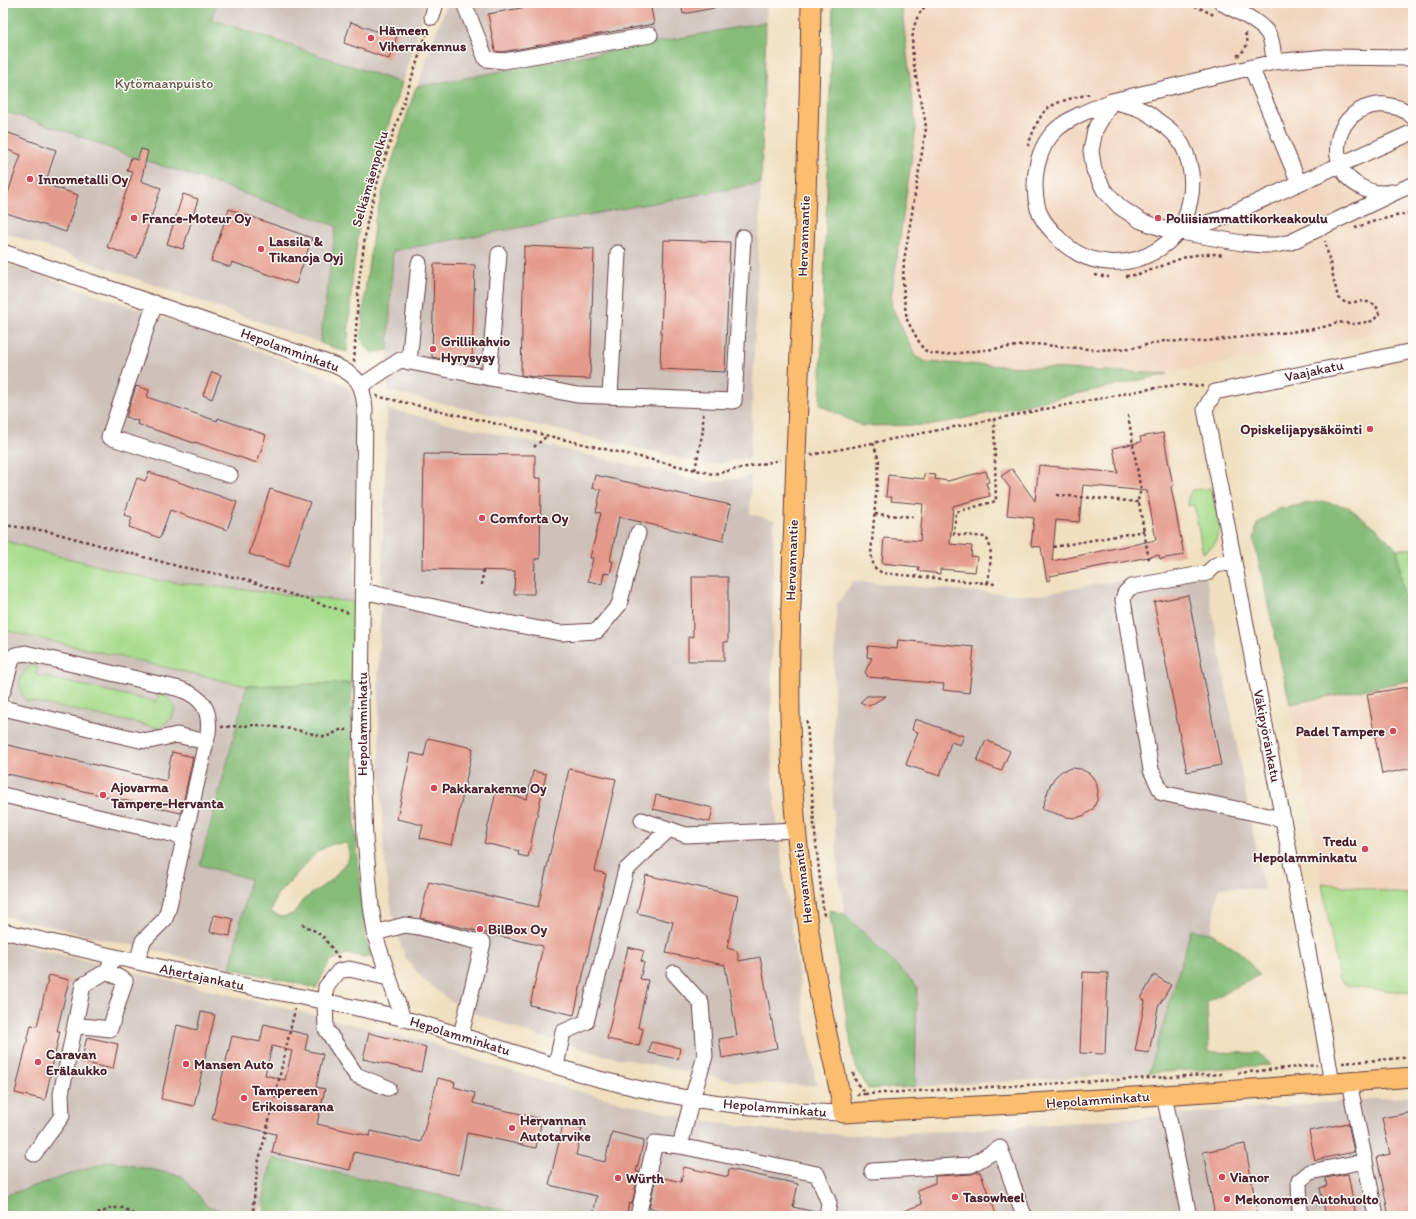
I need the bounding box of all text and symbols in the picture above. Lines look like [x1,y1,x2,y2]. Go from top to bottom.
place label: Hämeen Viherrakennus [379,22,466,55]
marker: Hämeen Viherrakennus [366,33,376,43]
park label: Kytömaanpuisto [115,75,213,92]
street label: Selkämäenpolku [348,129,392,229]
place label: Innometalli Oy [38,171,128,188]
marker: Innometalli Oy [25,174,35,184]
street label: Hervannantie [794,195,814,277]
place label: France-Moteur Oy [142,210,251,227]
place label: Poliisiammattikorkeakoulu [1166,210,1328,227]
marker: France-Moteur Oy [129,213,139,223]
marker: Poliisiammattikorkeakoulu [1153,213,1163,223]
place label: Lassila & Tikanoja Oyj [268,233,343,266]
marker: Lassila & Tikanoja Oyj [256,244,266,254]
street label: Hepolamminkatu [238,324,342,376]
place label: Grillikahvio Hyrysysy [441,333,510,366]
marker: Grillikahvio Hyrysysy [428,344,438,354]
street label: Vaajakatu [1283,356,1345,386]
place label: Opiskelijapysäköinti [1240,421,1362,438]
marker: Opiskelijapysäköinti [1365,424,1375,434]
place label: Comforta Oy [490,510,569,527]
marker: Comforta Oy [477,513,487,523]
street label: Hervannantie [782,519,802,601]
street label: Hepolamminkatu [354,672,371,776]
street label: Väkipyöränkatu [1250,688,1284,784]
place label: Padel Tampere [1296,723,1385,740]
marker: Padel Tampere [1388,726,1398,736]
place label: Ajovarma Tampere-Hervanta [110,779,225,812]
place label: Pakkarakenne Oy [442,780,547,797]
marker: Pakkarakenne Oy [429,783,439,793]
marker: Ajovarma Tampere-Hervanta [98,790,108,800]
place label: Tredu Hepolamminkatu [1253,833,1357,866]
street label: Hervannantie [790,841,816,924]
marker: Tredu Hepolamminkatu [1360,844,1370,854]
place label: BilBox Oy [488,921,547,938]
marker: BilBox Oy [475,924,485,934]
street label: Ahertajankatu [158,960,246,994]
street label: Hepolamminkatu [408,1013,512,1059]
place label: Caravan Erälaukko [46,1046,107,1079]
place label: Mansen Auto [194,1056,273,1073]
marker: Caravan Erälaukko [33,1057,43,1067]
marker: Mansen Auto [181,1059,191,1069]
place label: Tampereen Erikoissarana [251,1082,335,1115]
street label: Hepolamminkatu [1046,1088,1151,1112]
marker: Tampereen Erikoissarana [239,1093,249,1103]
street label: Hepolamminkatu [723,1095,828,1121]
place label: Hervannan Autotarvike [519,1112,591,1145]
marker: Hervannan Autotarvike [507,1123,517,1133]
place label: Vianor [1230,1169,1270,1186]
place label: Würth [626,1170,665,1187]
marker: Vianor [1217,1172,1227,1182]
marker: Würth [613,1173,623,1183]
place label: Tasowheel [962,1189,1026,1206]
place label: Mekonomen Autohuolto [1235,1191,1379,1208]
marker: Tasowheel [950,1192,960,1202]
marker: Mekonomen Autohuolto [1222,1194,1232,1204]

